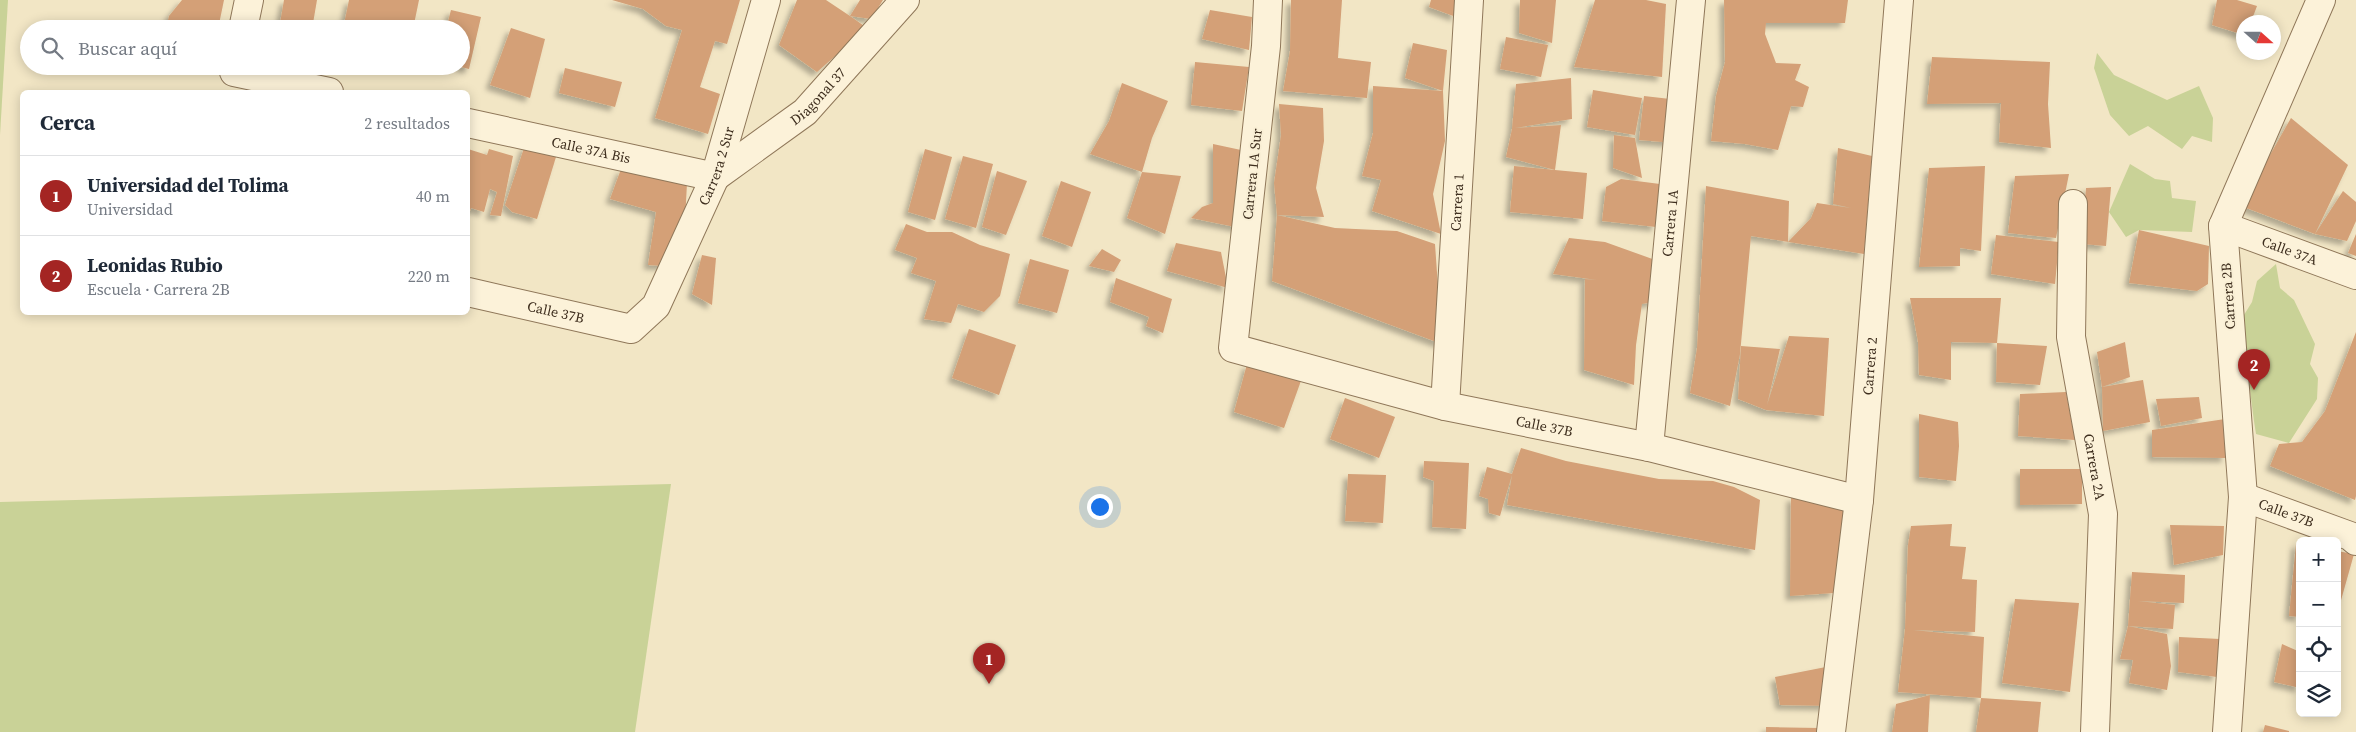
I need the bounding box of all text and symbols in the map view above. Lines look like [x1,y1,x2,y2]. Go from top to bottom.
north arrow [2236,15,2281,60]
search box [20,20,470,75]
icon: search [38,34,66,62]
text: Buscar aquí [78,35,177,61]
street label: Diagonal 37 [786,63,850,130]
text: Cerca [40,108,95,137]
text: 2 resultados [364,112,450,134]
street label: Carrera 2 Sur [693,124,739,209]
street label: Carrera 1A Sur [1237,127,1267,221]
street label: Calle 37A Bis [550,132,633,168]
text: Universidad del Tolima [87,172,289,198]
street label: Carrera 1 [1445,173,1469,232]
text: 1 [52,185,60,207]
text: 40 m [416,185,450,207]
street label: Carrera 1A [1657,188,1683,257]
text: Universidad [87,198,173,220]
street label: Calle 37A [2259,231,2321,270]
text: Leonidas Rubio [87,252,223,278]
street label: Carrera 2B [2216,262,2240,330]
text: 2 [52,265,60,287]
text: 220 m [408,265,450,287]
text: Escuela · Carrera 2B [87,278,230,300]
street label: Calle 37B [525,296,586,328]
street label: Carrera 2 [1857,336,1882,396]
pin: 2 [2238,349,2270,390]
street label: Calle 37B [1514,410,1575,441]
street label: Carrera 2A [2079,432,2110,502]
street label: Calle 37B [2256,493,2317,532]
your location [1087,494,1113,520]
map controls [2296,537,2341,717]
button: + [2296,537,2341,582]
button: − [2296,582,2341,627]
button: locate [2296,627,2341,672]
pin: 1 [973,643,1005,684]
button: layers [2296,672,2341,717]

